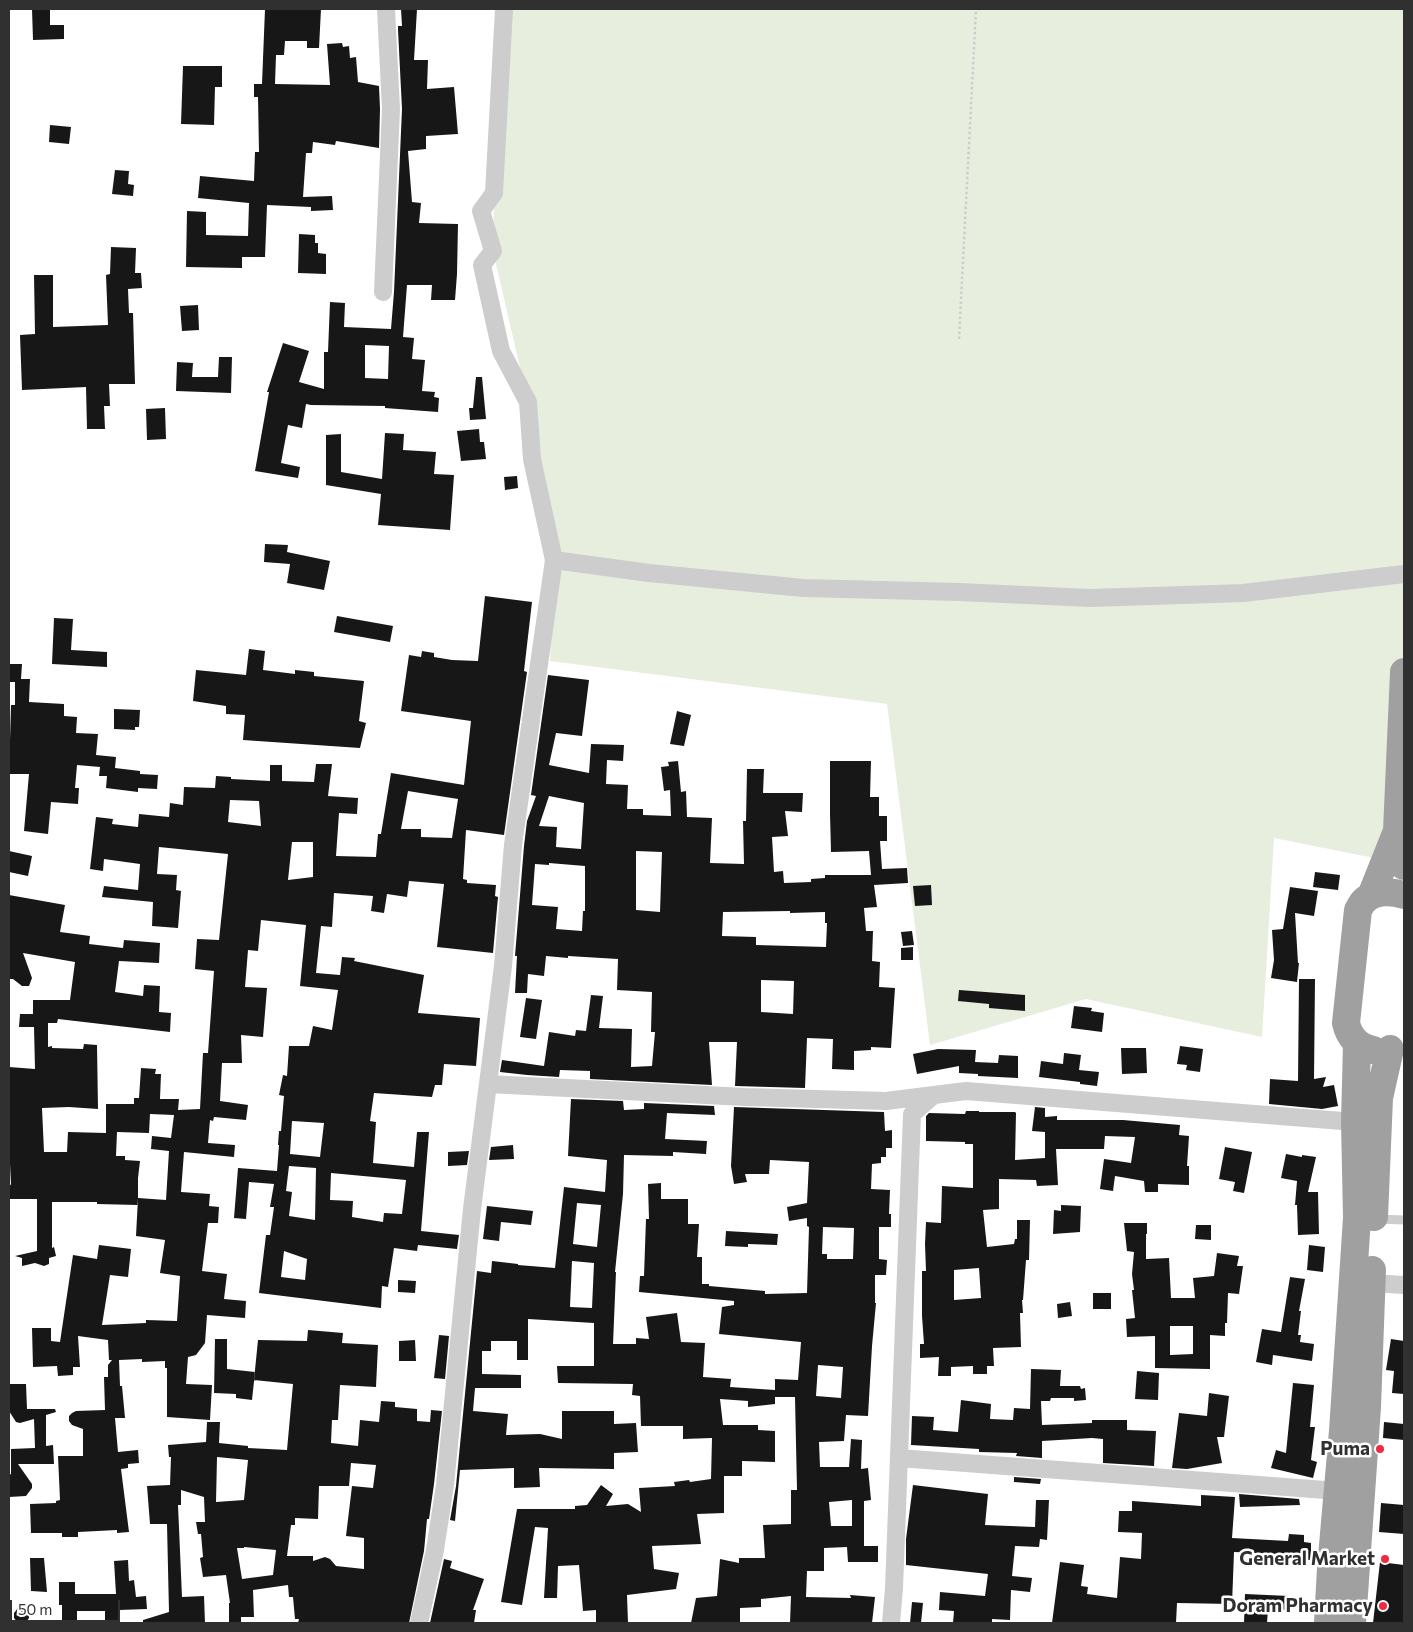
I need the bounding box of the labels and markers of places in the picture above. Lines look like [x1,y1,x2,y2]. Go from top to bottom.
place label: Puma [1320,1438,1370,1460]
marker: Puma [1374,1443,1386,1455]
place label: General Market [1239,1548,1375,1570]
marker: General Market [1379,1553,1391,1565]
place label: Doram Pharmacy [1222,1595,1373,1617]
marker: Doram Pharmacy [1377,1600,1389,1612]

